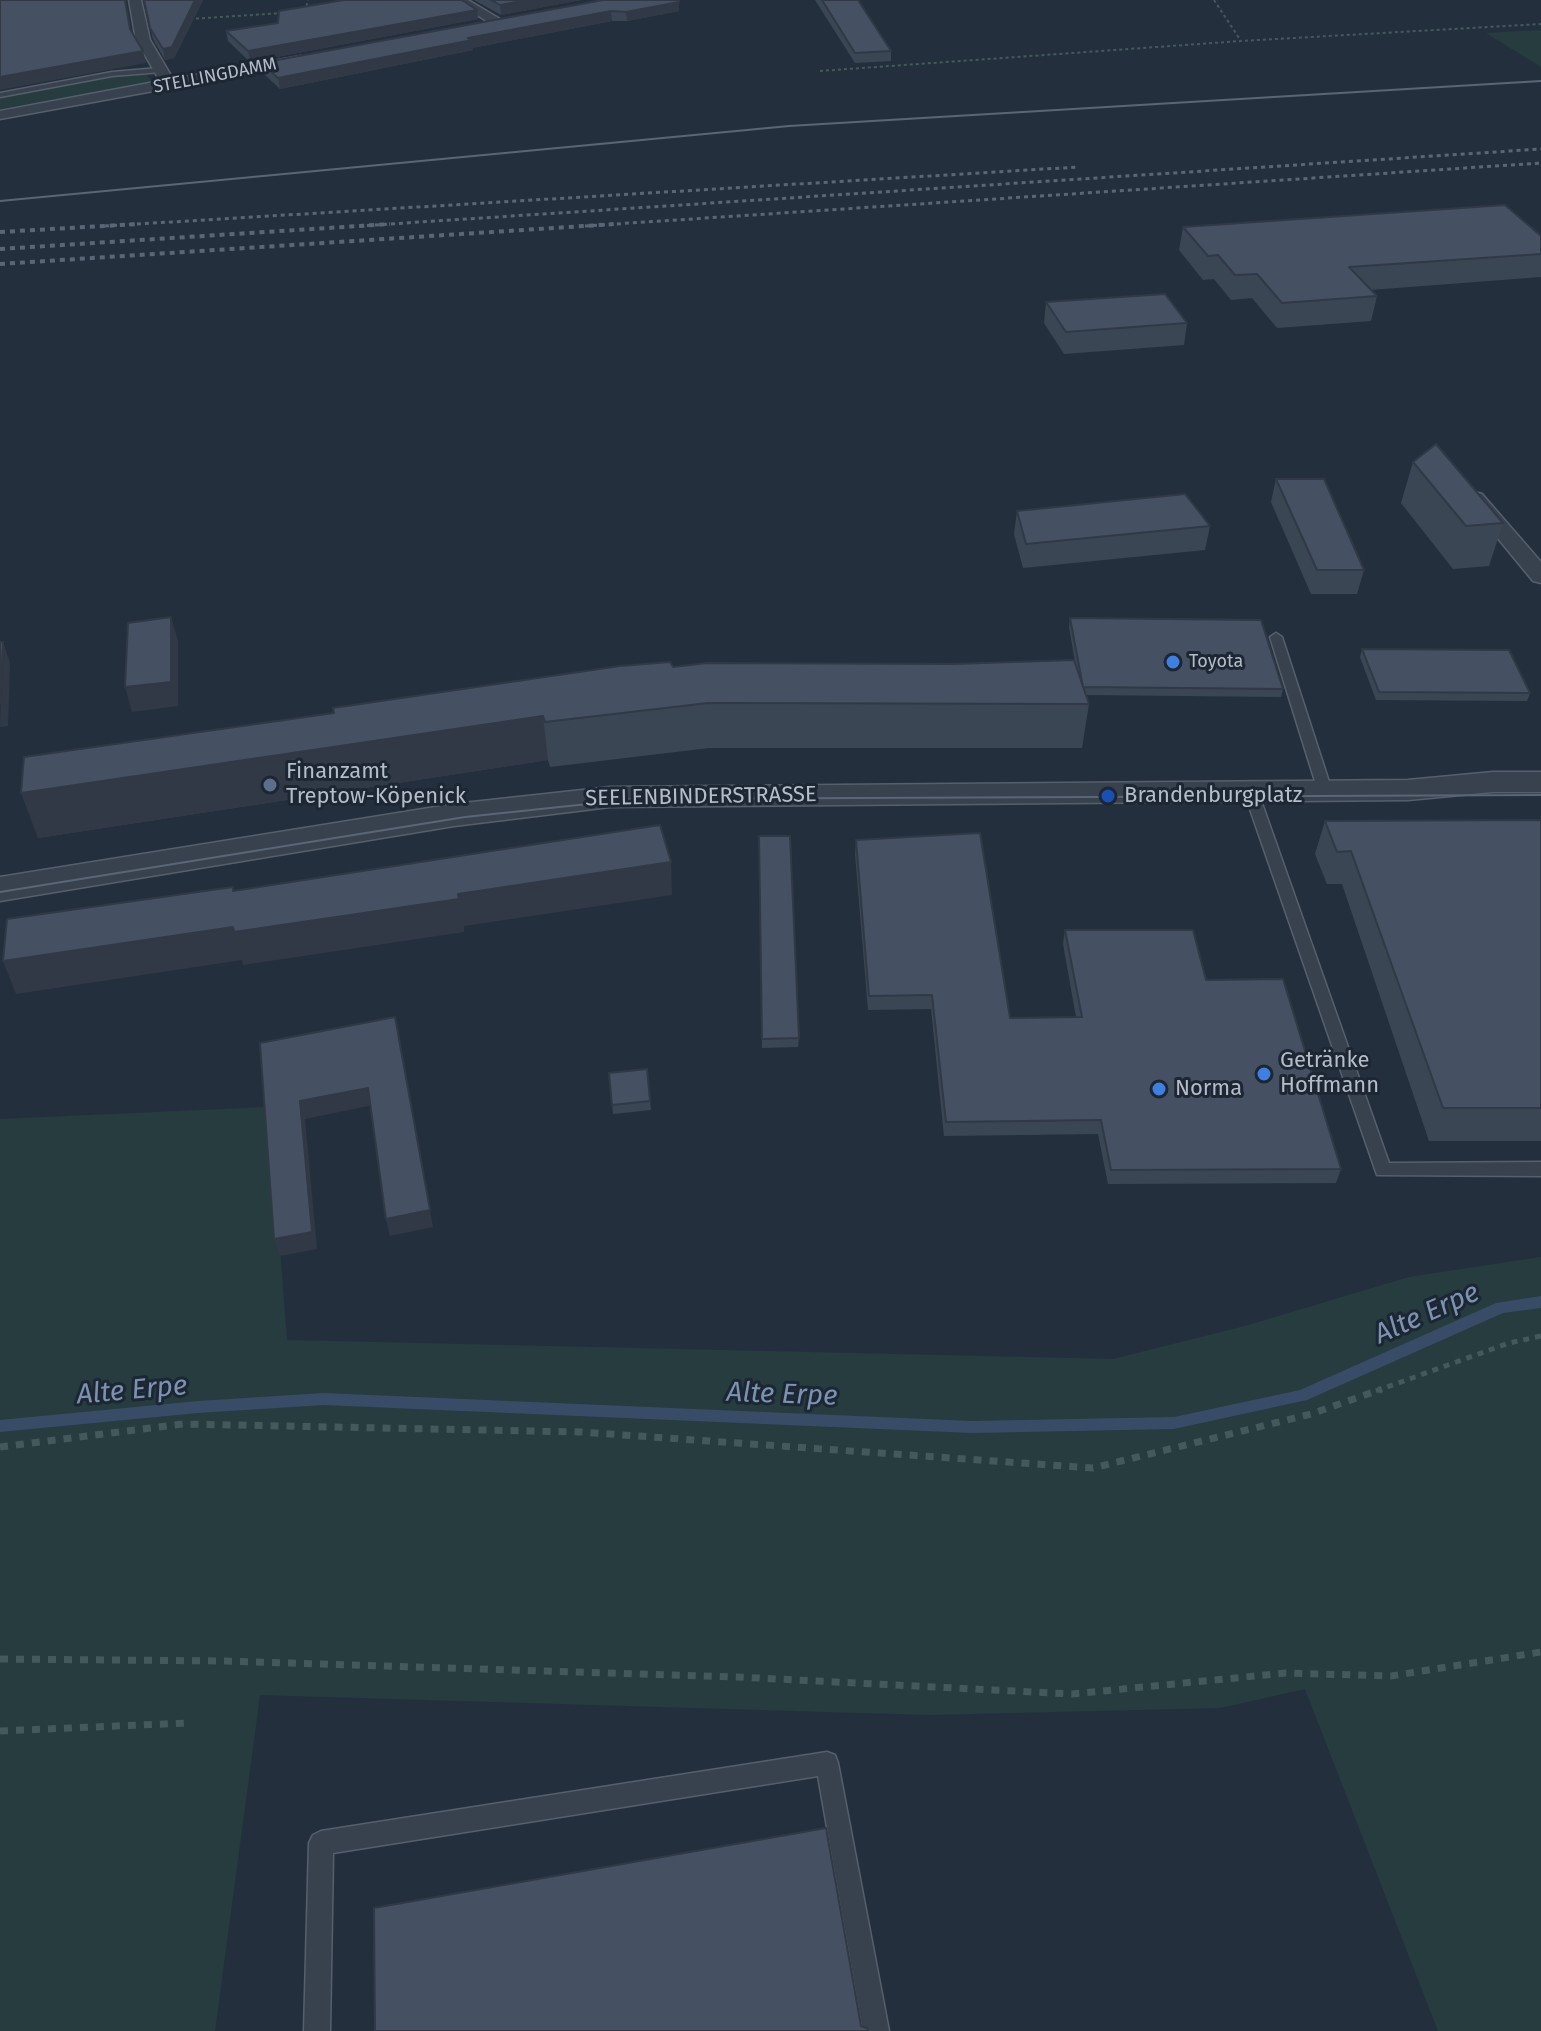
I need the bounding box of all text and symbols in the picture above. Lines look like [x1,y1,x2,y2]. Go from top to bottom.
street label: STELLINGDAMM [152,53,278,99]
place label: Toyota [1189,651,1243,673]
marker: Toyota [1164,653,1182,671]
place label: Finanzamt Treptow-Köpenick [286,759,466,810]
marker: Finanzamt Treptow-Köpenick [261,776,279,794]
street label: SEELENBINDERSTRASSE [585,782,817,812]
place label: Brandenburgplatz [1124,783,1302,809]
marker: Brandenburgplatz [1099,787,1117,805]
place label: Getränke Hoffmann [1280,1048,1379,1100]
marker: Getränke Hoffmann [1255,1065,1273,1083]
place label: Norma [1175,1076,1242,1102]
marker: Norma [1150,1080,1168,1098]
water label: Alte Erpe [1369,1276,1485,1352]
water label: Alte Erpe [75,1369,189,1413]
water label: Alte Erpe [726,1376,838,1414]

